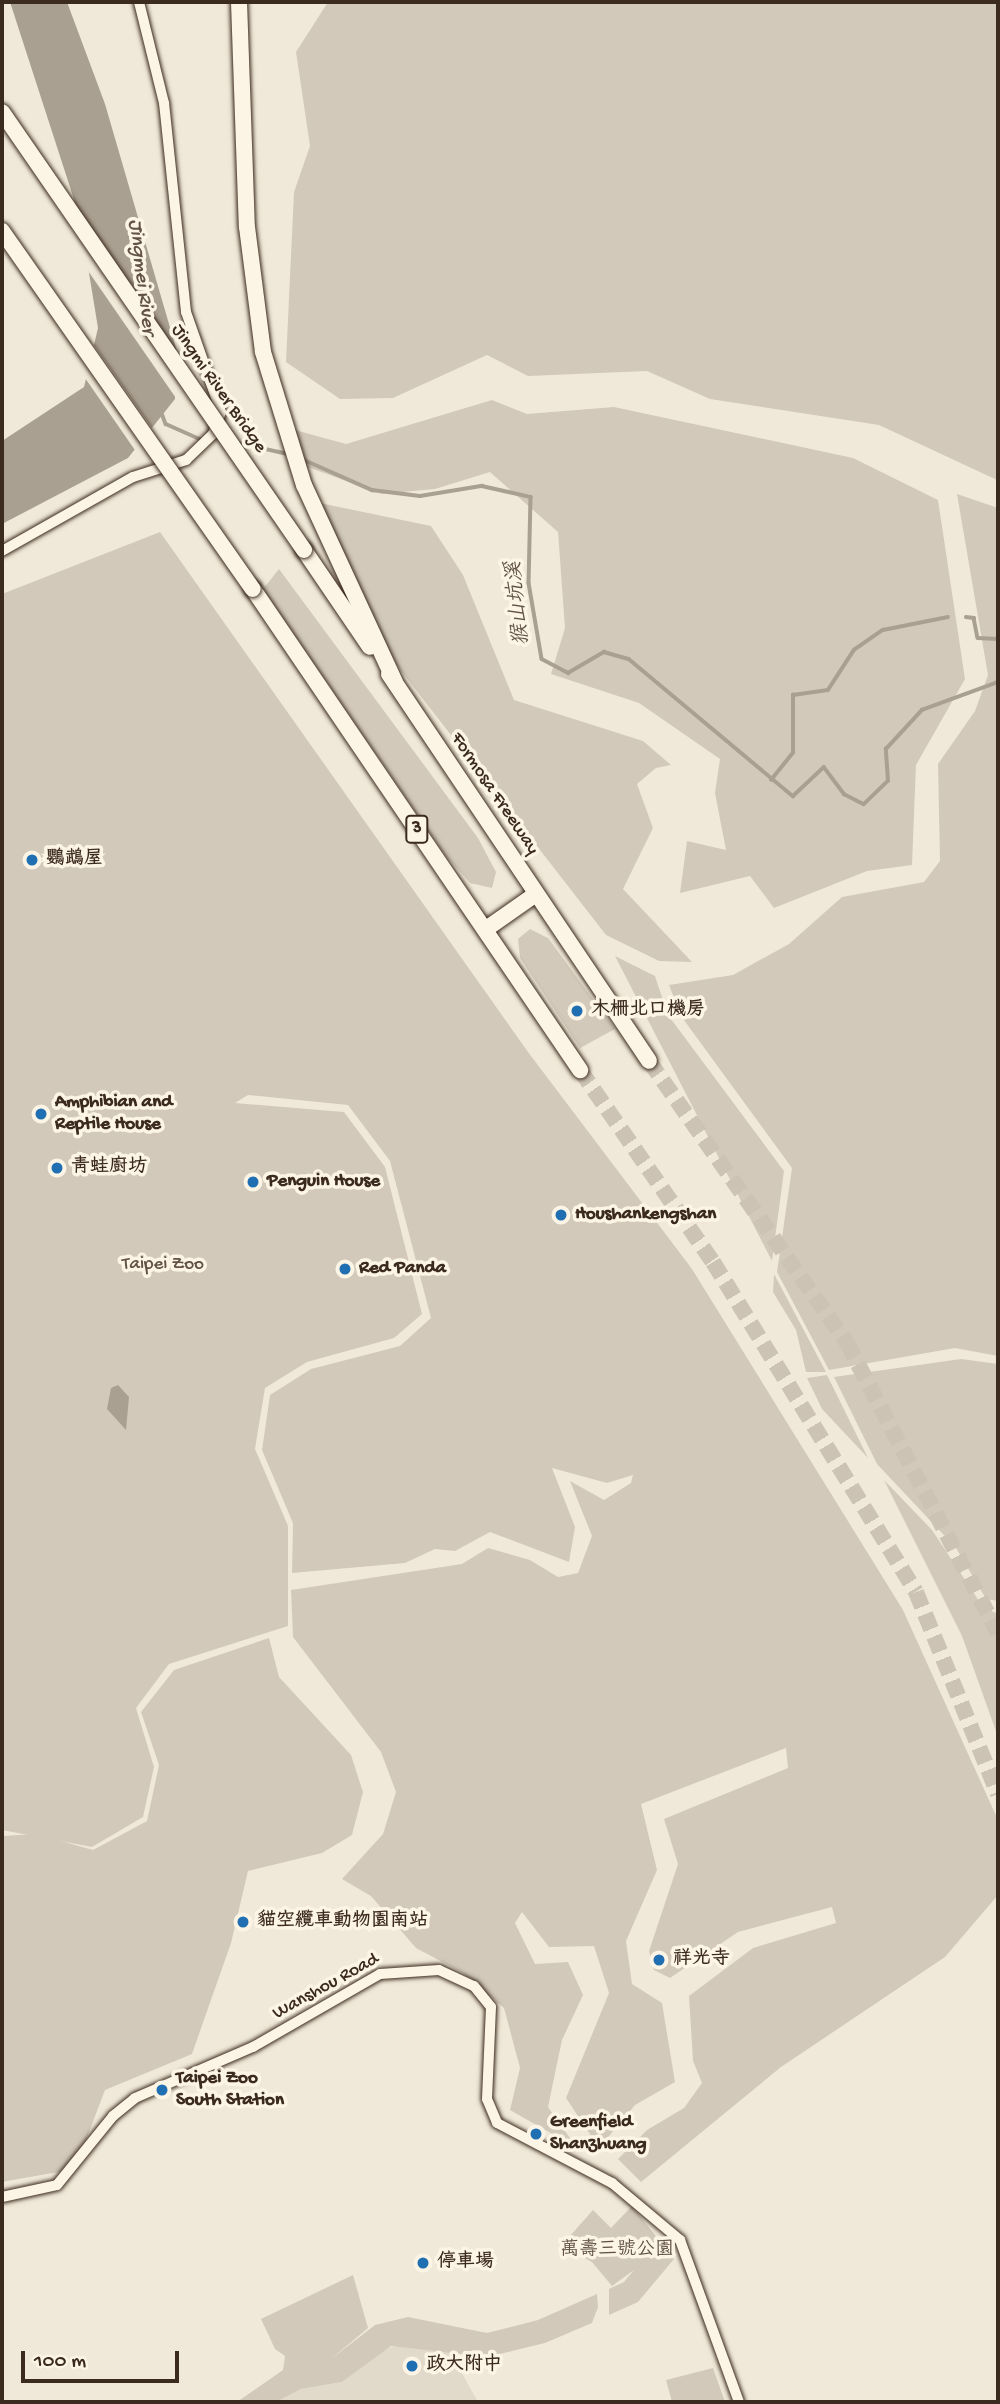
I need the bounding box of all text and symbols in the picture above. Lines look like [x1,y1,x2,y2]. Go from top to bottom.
water label: Jingmei River [120,218,160,336]
street label: Jingmi River Bridge [165,320,271,458]
water label: 猴山坑溪 [503,560,537,646]
street label: Formosa Freeway [445,729,543,859]
road number: 3 [405,814,429,844]
place label: 鸚鵡屋 [46,849,103,871]
marker: 鸚鵡屋 [24,852,40,868]
place label: 木柵北口機房 [591,1000,705,1022]
marker: 木柵北口機房 [569,1003,585,1019]
place label: Amphibian and Reptile House [55,1092,172,1136]
marker: Amphibian and Reptile House [33,1106,49,1122]
place label: 青蛙廚坊 [71,1157,147,1179]
marker: 青蛙廚坊 [49,1160,65,1176]
place label: Penguin House [267,1171,380,1193]
marker: Penguin House [245,1174,261,1190]
place label: Houshankengshan [575,1204,716,1226]
marker: Houshankengshan [553,1207,569,1223]
park label: Taipei Zoo [122,1254,204,1276]
place label: Red Panda [359,1258,446,1280]
marker: Red Panda [337,1261,353,1277]
place label: 貓空纜車動物園南站 [257,1911,428,1933]
marker: 貓空纜車動物園南站 [235,1914,251,1930]
street label: Wanshou Road [269,1948,383,2026]
place label: 祥光寺 [673,1949,730,1971]
marker: 祥光寺 [651,1952,667,1968]
place label: Taipei Zoo South Station [176,2068,284,2112]
marker: Taipei Zoo South Station [154,2082,170,2098]
place label: Greenfield Shanzhuang [550,2112,646,2156]
marker: Greenfield Shanzhuang [528,2126,544,2142]
park label: 萬壽三號公園 [560,2240,674,2262]
place label: 停車場 [437,2252,494,2274]
marker: 停車場 [415,2255,431,2271]
scale bar [24,2338,182,2382]
text: 100 m [34,2350,86,2375]
place label: 政大附中 [426,2355,502,2377]
marker: 政大附中 [404,2358,420,2374]

